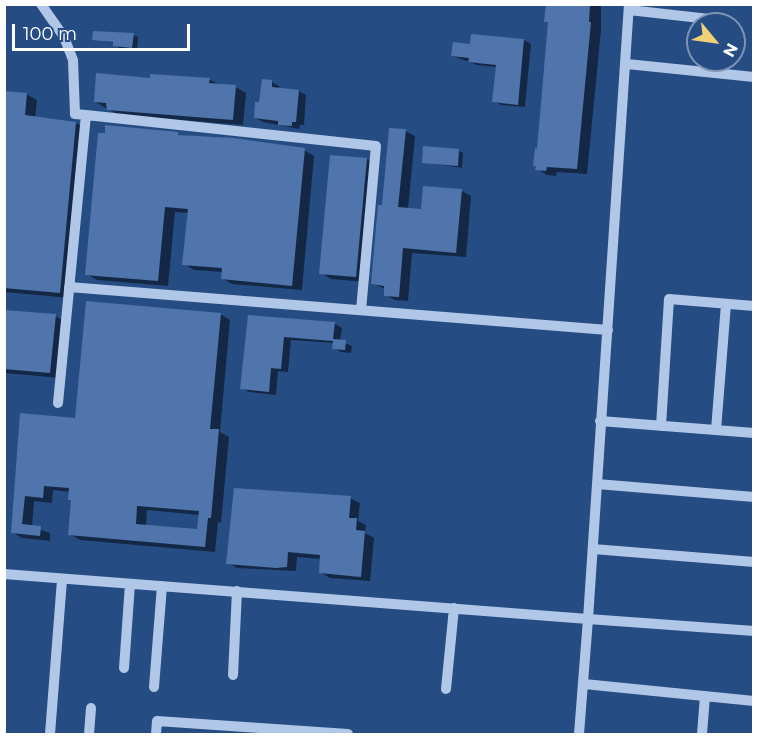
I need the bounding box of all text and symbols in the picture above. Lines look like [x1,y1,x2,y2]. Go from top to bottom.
scale bar [15,12,194,50]
north arrow [686,12,746,72]
text: 100 m [23,23,77,45]
text: N [719,40,742,60]

